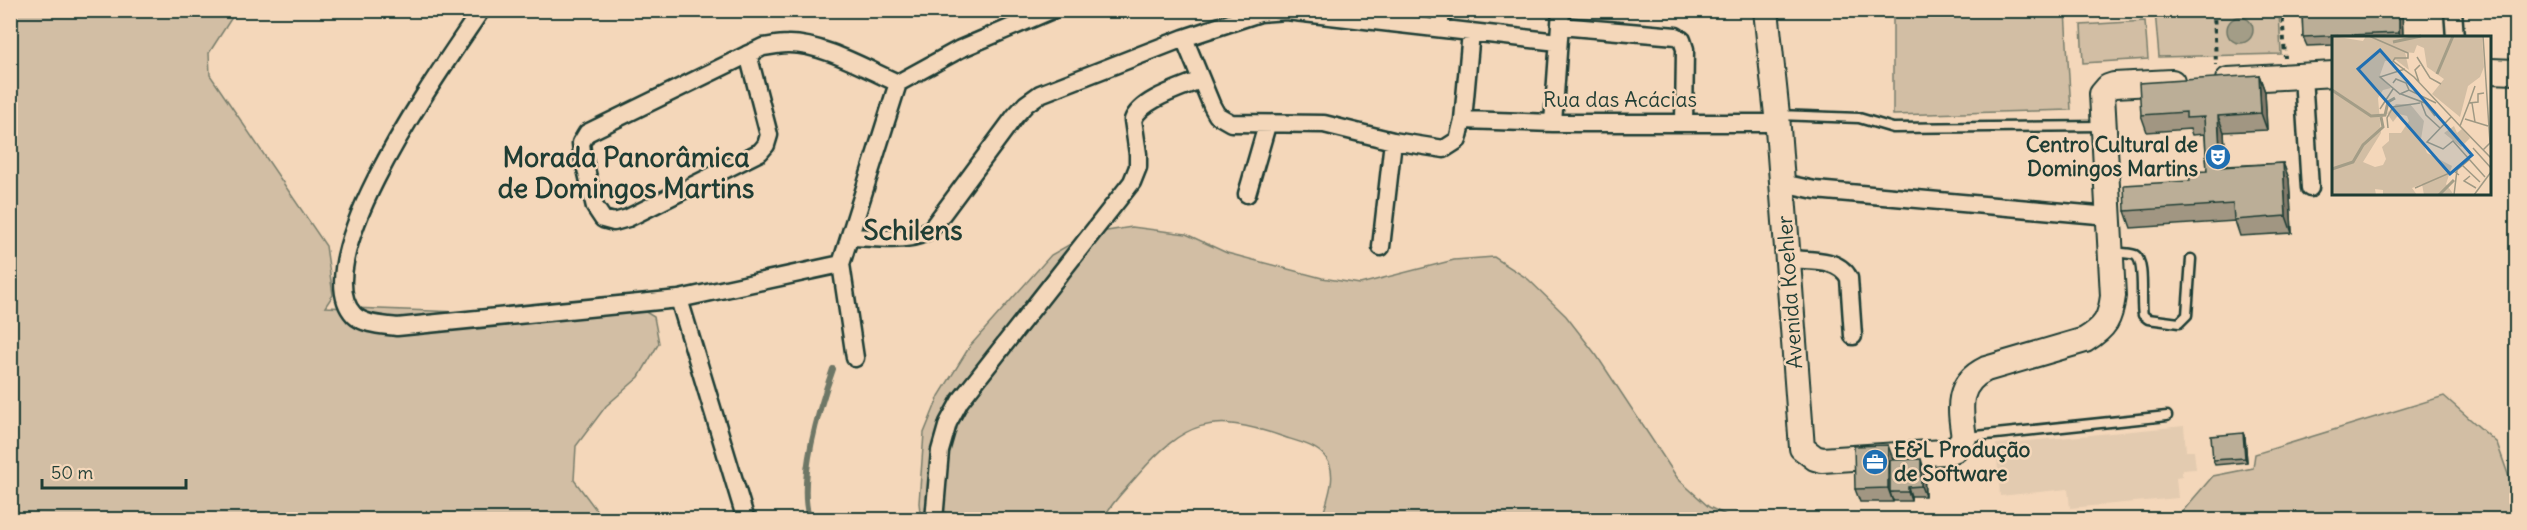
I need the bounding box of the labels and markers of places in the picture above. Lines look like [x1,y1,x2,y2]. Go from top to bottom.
place label: Centro Cultural de Domingos Martins [2026,131,2198,182]
theatre icon: Centro Cultural de Domingos Martins [2203,142,2233,172]
place label: E&L Produção de Software [1894,436,2031,487]
office icon: E&L Produção de Software [1860,447,1890,477]

